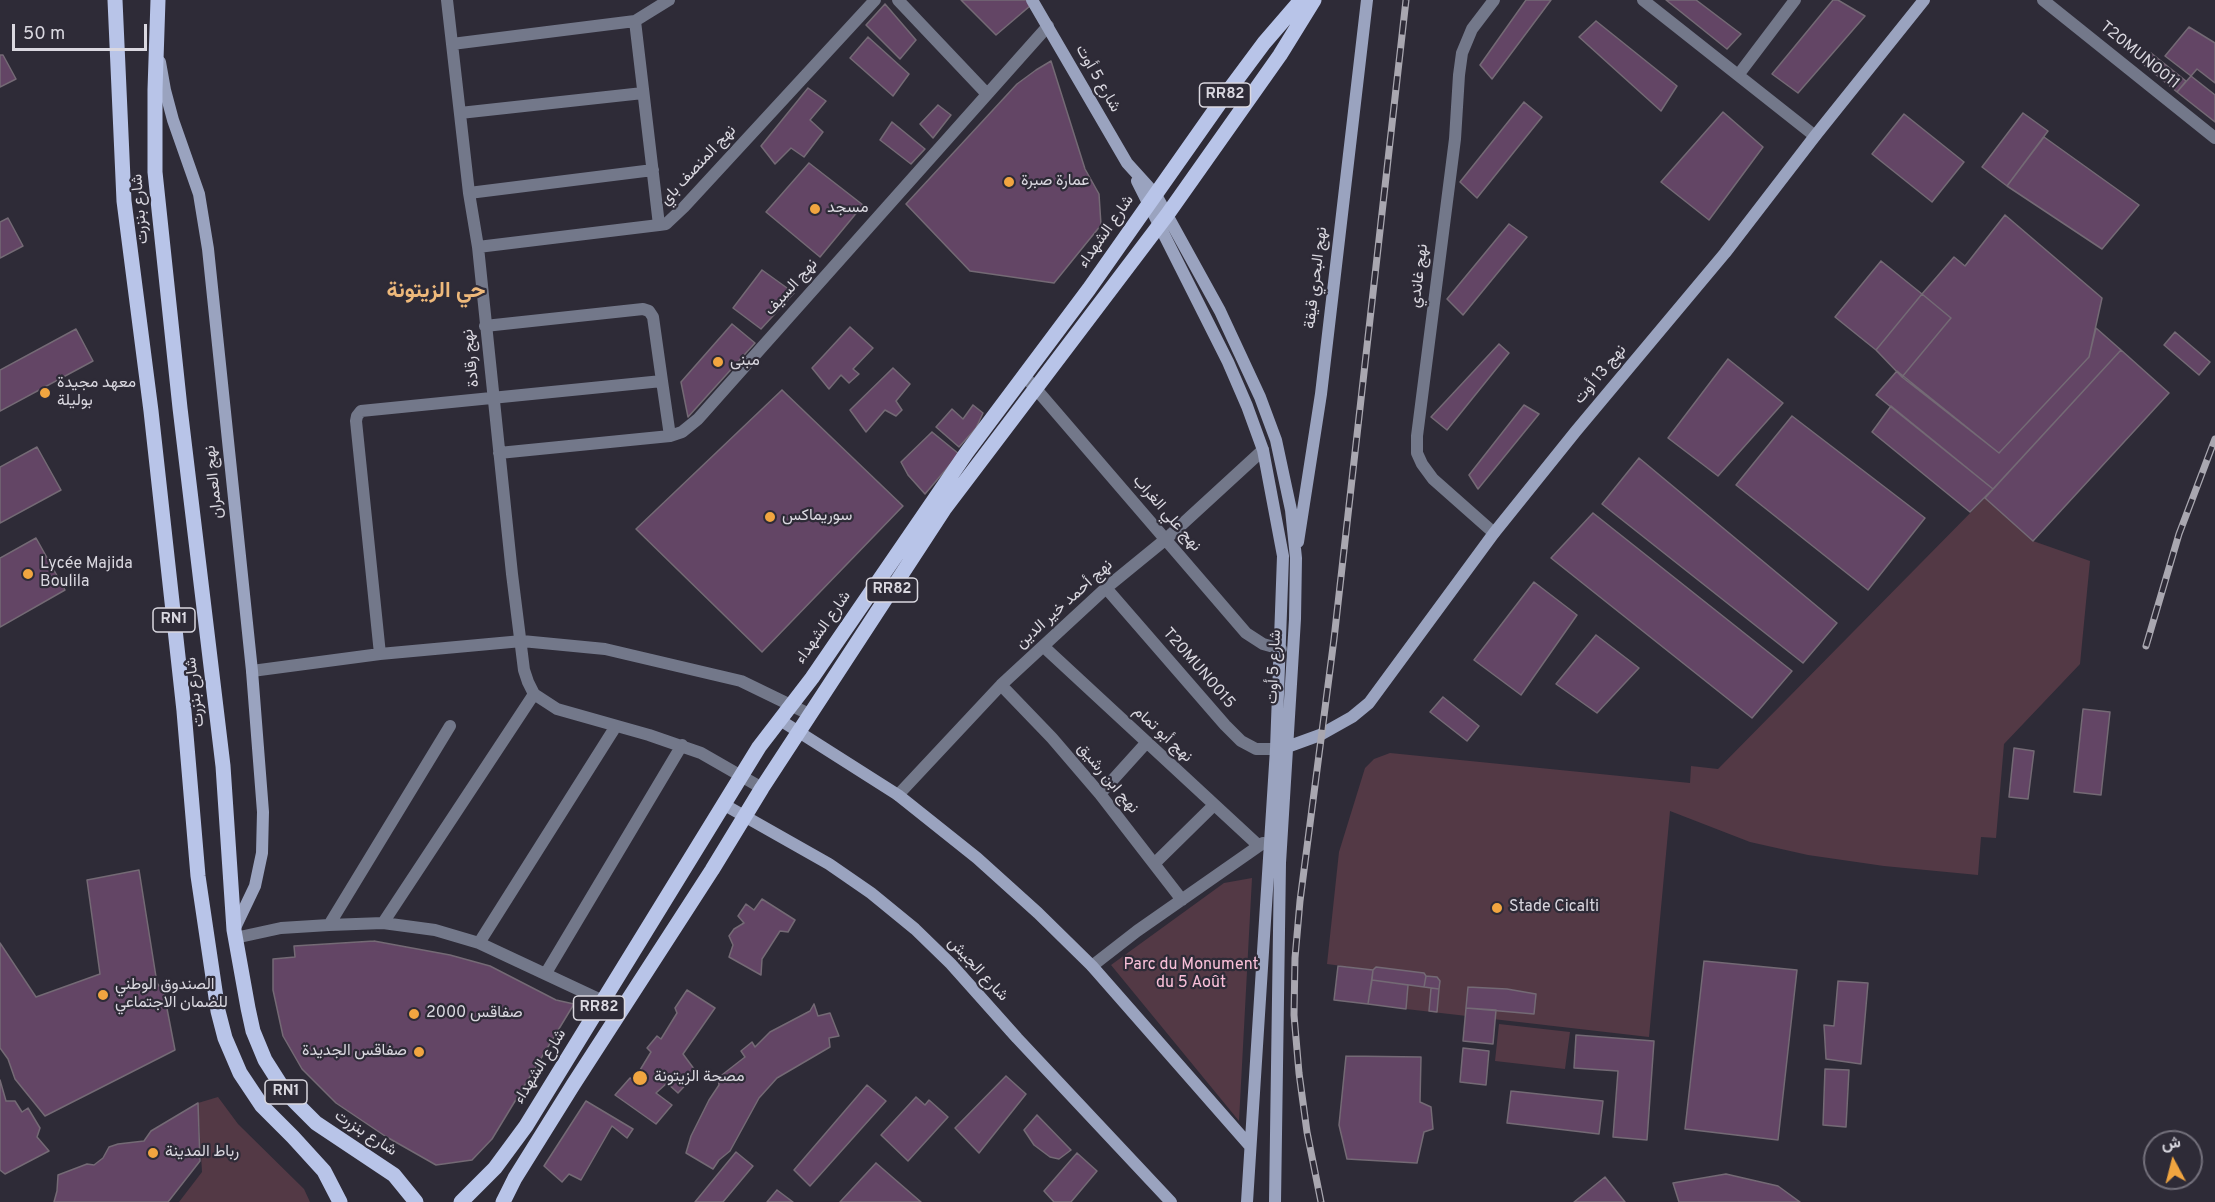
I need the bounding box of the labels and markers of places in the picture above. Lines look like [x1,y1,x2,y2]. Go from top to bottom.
place label: عمارة صبرة [1021,172,1089,192]
marker: عمارة صبرة [1002,175,1016,189]
place label: مسجد [827,199,868,219]
marker: مسجد [808,202,822,216]
place label: مبنى [730,352,760,372]
marker: مبنى [711,355,725,369]
place label: معهد مجيدة بوليلة [57,374,136,412]
marker: معهد مجيدة بوليلة [38,386,52,400]
place label: سوريماكس [782,507,852,527]
marker: سوريماكس [763,510,777,524]
place label: Lycée Majida Boulila [40,555,133,593]
marker: Lycée Majida Boulila [21,567,35,581]
place label: Stade Cicalti [1509,898,1599,918]
marker: Stade Cicalti [1490,901,1504,915]
place label: الصندوق الوطني للضمان الاجتماعي [115,976,228,1014]
marker: الصندوق الوطني للضمان الاجتماعي [96,988,110,1002]
place label: صفاقس 2000 [426,1004,523,1024]
marker: صفاقس 2000 [407,1007,421,1021]
place label: صفاقس الجديدة [302,1042,407,1062]
marker: صفاقس الجديدة [412,1045,426,1059]
place label: مصحة الزيتونة [654,1068,744,1088]
marker: مصحة الزيتونة [631,1069,649,1087]
place label: رباط المدينة [165,1143,239,1163]
marker: رباط المدينة [146,1146,160,1160]

